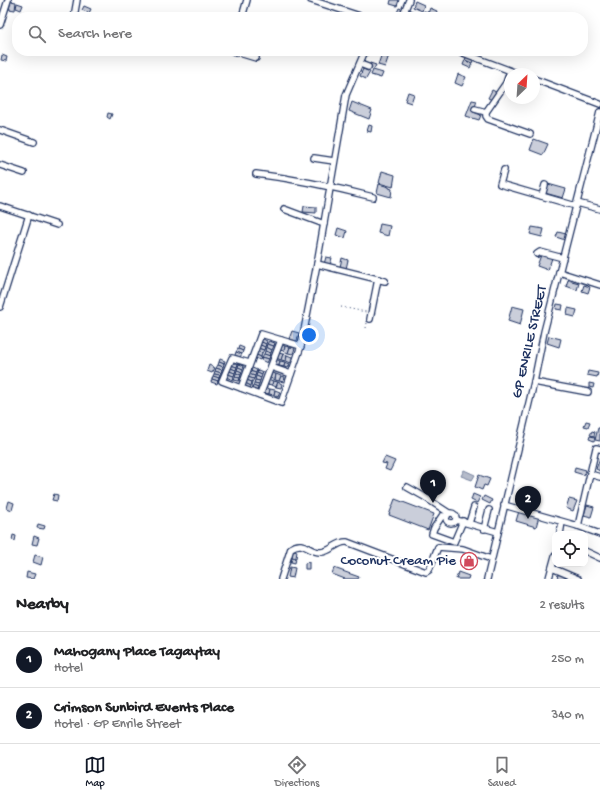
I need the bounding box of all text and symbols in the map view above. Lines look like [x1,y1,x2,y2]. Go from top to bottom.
search box [12,12,588,56]
icon: search [26,23,48,45]
text: Search here [58,25,132,43]
north arrow [504,68,540,104]
street label: GP ENRILE STREET [508,283,552,400]
your location [299,325,319,345]
pin: 1 [420,470,446,503]
pin: 2 [515,486,541,519]
map controls [552,531,588,567]
button: locate [552,531,588,567]
shop icon: Coconut Cream Pie [459,551,479,571]
place label: Coconut Cream Pie [340,552,456,570]
text: Nearby [16,595,69,615]
text: 2 results [539,598,584,613]
text: Mahogany Place Tagaytay [54,643,220,661]
text: 1 [26,652,32,667]
text: 250 m [551,652,584,667]
text: Hotel [54,661,83,676]
text: Crimson Sunbird Events Place [54,699,234,717]
text: 2 [26,708,32,723]
text: 340 m [551,708,584,723]
text: Hotel · GP Enrile Street [54,717,181,732]
tab: Map [84,754,106,790]
tab: Directions [275,754,319,790]
tab: Saved [488,754,516,790]

